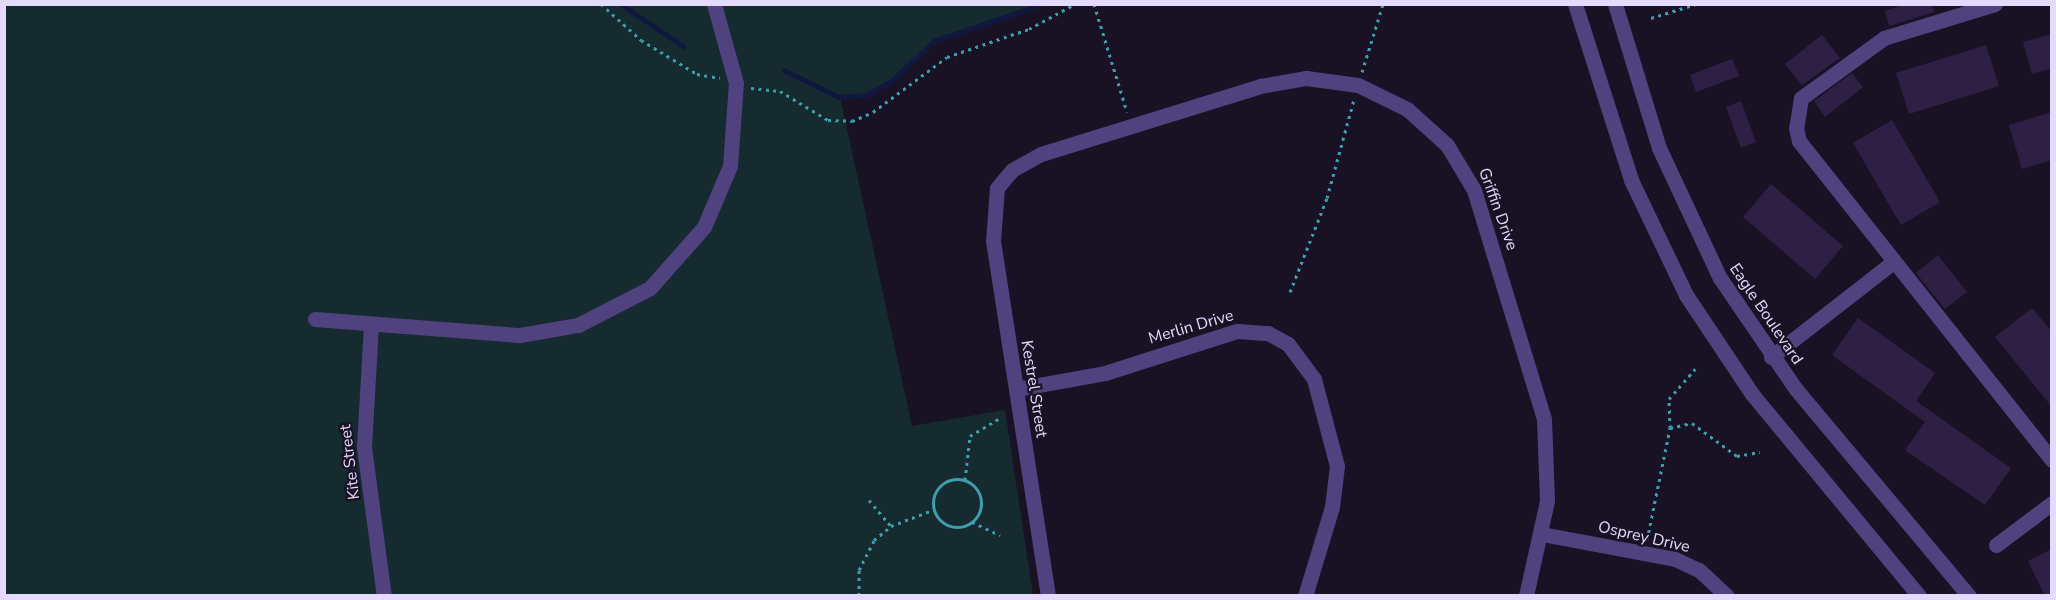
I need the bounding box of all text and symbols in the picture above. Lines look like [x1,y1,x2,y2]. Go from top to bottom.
street label: Griffin Drive [1474,165,1522,253]
street label: Eagle Boulevard [1725,260,1807,368]
street label: Merlin Drive [1146,306,1236,348]
street label: Kestrel Street [1017,339,1051,439]
street label: Kite Street [336,423,364,501]
street label: Osprey Drive [1596,517,1692,557]

